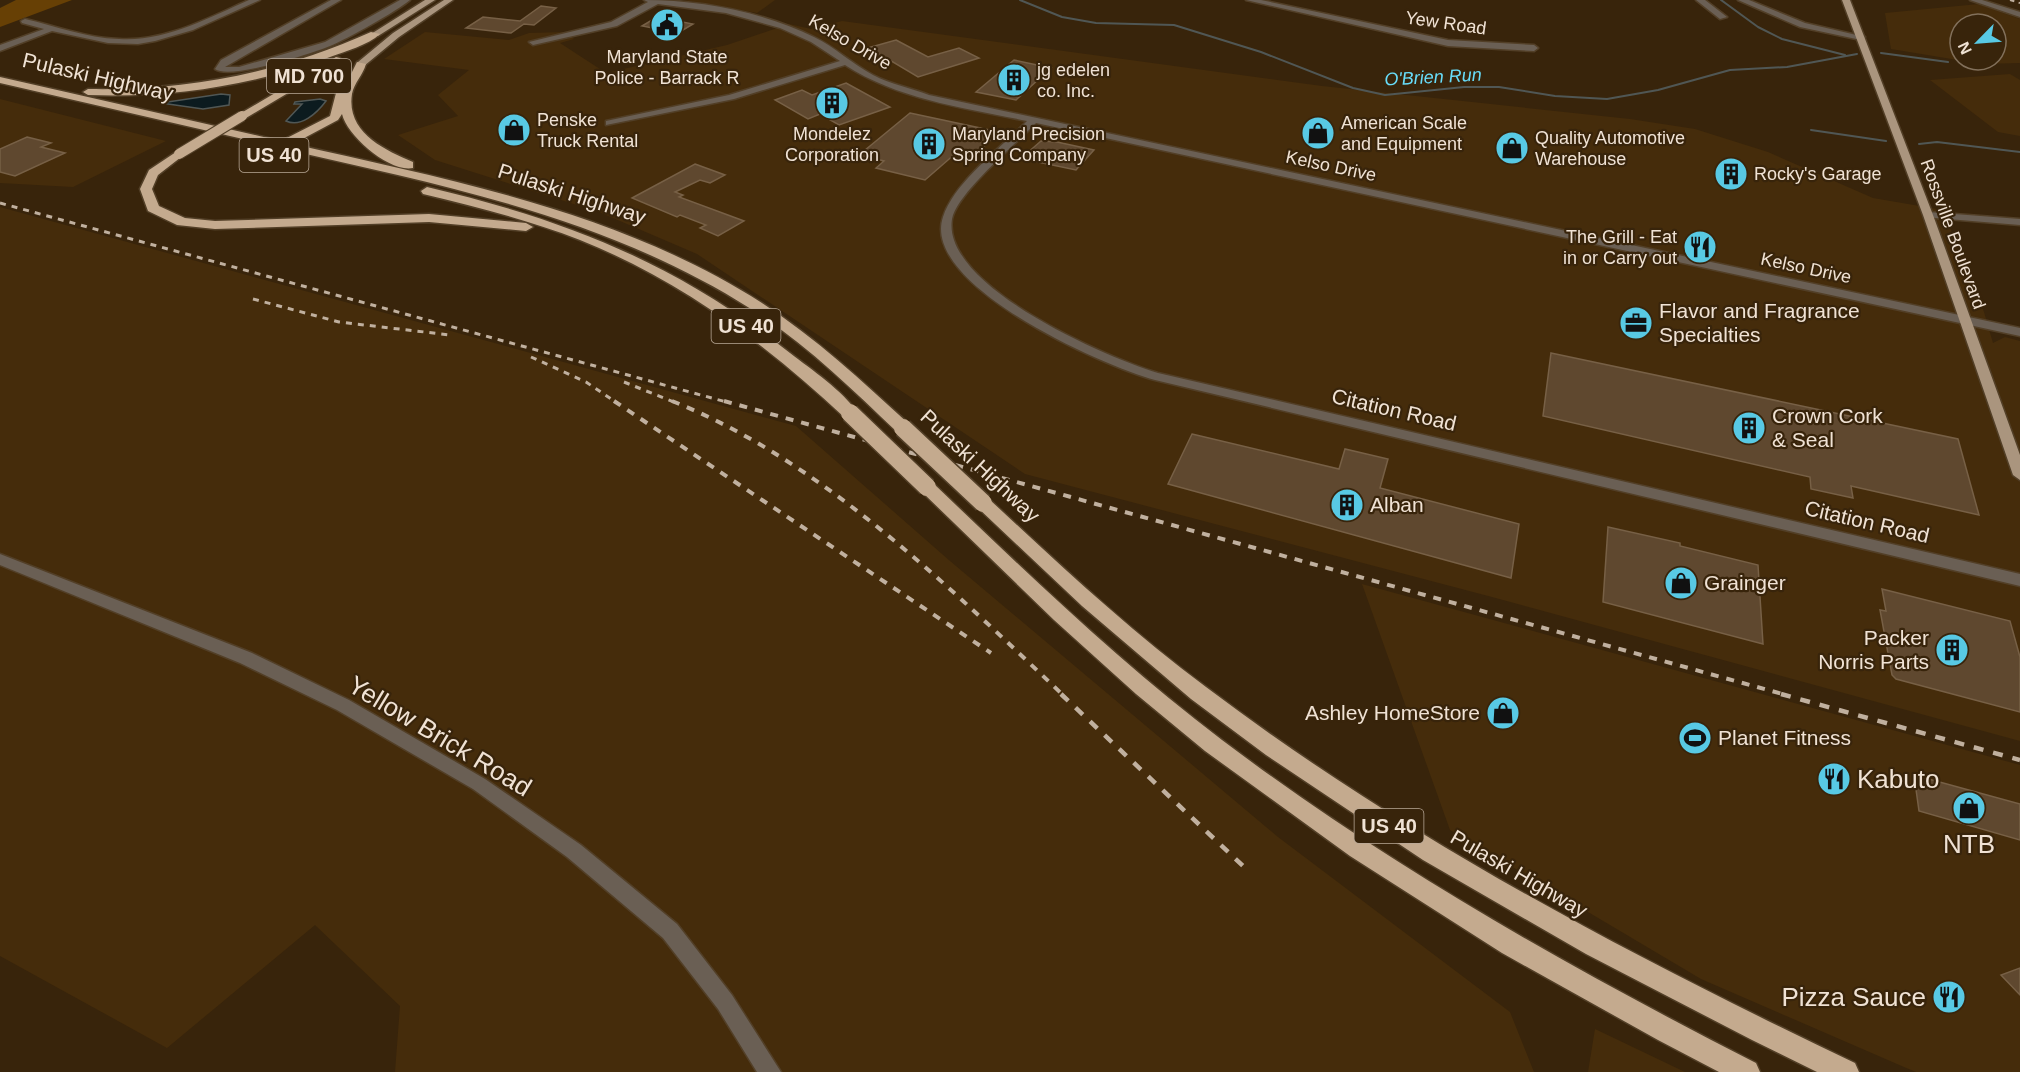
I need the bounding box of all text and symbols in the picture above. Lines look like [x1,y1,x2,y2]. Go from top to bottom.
public building icon: Maryland State Police - Barrack R [649,7,685,43]
street label: Yew Road [1404,7,1488,39]
street label: Kelso Drive [805,10,895,74]
north arrow [1948,12,2008,72]
text: N [1955,39,1975,57]
place label: Maryland State Police - Barrack R [594,47,740,88]
street label: Pulaski Highway [20,48,176,105]
road number: MD 700 [267,59,351,93]
place label: jg edelen co. Inc. [1036,60,1110,101]
building icon: jg edelen co. Inc. [996,62,1032,98]
water label: O'Brien Run [1384,64,1482,90]
building icon: Mondelez Corporation [814,85,850,121]
place label: Penske Truck Rental [537,110,638,151]
shop icon: Penske Truck Rental [496,112,532,148]
place label: American Scale and Equipment [1341,113,1467,154]
shop icon: American Scale and Equipment [1300,115,1336,151]
place label: Mondelez Corporation [785,124,879,165]
place label: Maryland Precision Spring Company [952,124,1105,165]
building icon: Maryland Precision Spring Company [911,126,947,162]
place label: Quality Automotive Warehouse [1535,128,1685,169]
shop icon: Quality Automotive Warehouse [1494,130,1530,166]
road number: US 40 [240,138,308,172]
street label: Kelso Drive [1284,147,1378,185]
building icon: Rocky's Garage [1713,156,1749,192]
street label: Rossville Boulevard [1917,156,1989,312]
street label: Pulaski Highway [495,159,649,228]
place label: Rocky's Garage [1754,164,1882,184]
place label: The Grill - Eat in or Carry out [1563,227,1677,268]
restaurant icon: The Grill - Eat in or Carry out [1682,229,1718,265]
street label: Kelso Drive [1759,249,1853,287]
place label: Flavor and Fragrance Specialties [1659,299,1860,346]
office icon: Flavor and Fragrance Specialties [1618,305,1654,341]
road number: US 40 [712,309,780,343]
street label: Citation Road [1330,384,1459,435]
place label: Crown Cork & Seal [1772,404,1883,451]
street label: Pulaski Highway [916,405,1045,527]
building icon: Crown Cork & Seal [1731,410,1767,446]
building icon: Alban [1329,487,1365,523]
place label: Alban [1370,493,1424,516]
street label: Citation Road [1803,496,1932,547]
shop icon: Grainger [1663,565,1699,601]
place label: Grainger [1704,571,1786,594]
place label: Packer Norris Parts [1818,626,1929,673]
building icon: Packer Norris Parts [1934,632,1970,668]
street label: Yellow Brick Road [343,669,537,803]
shop icon: Ashley HomeStore [1485,695,1521,731]
place label: Ashley HomeStore [1305,701,1480,724]
sports icon: Planet Fitness [1677,720,1713,756]
place label: Planet Fitness [1718,726,1851,749]
restaurant icon: Kabuto [1816,761,1852,797]
place label: Kabuto [1857,764,1939,794]
shop icon: NTB [1951,790,1987,826]
road number: US 40 [1354,809,1424,843]
street label: Pulaski Highway [1447,825,1592,922]
place label: NTB [1943,829,1995,859]
restaurant icon: Pizza Sauce [1931,979,1967,1015]
place label: Pizza Sauce [1781,982,1926,1012]

